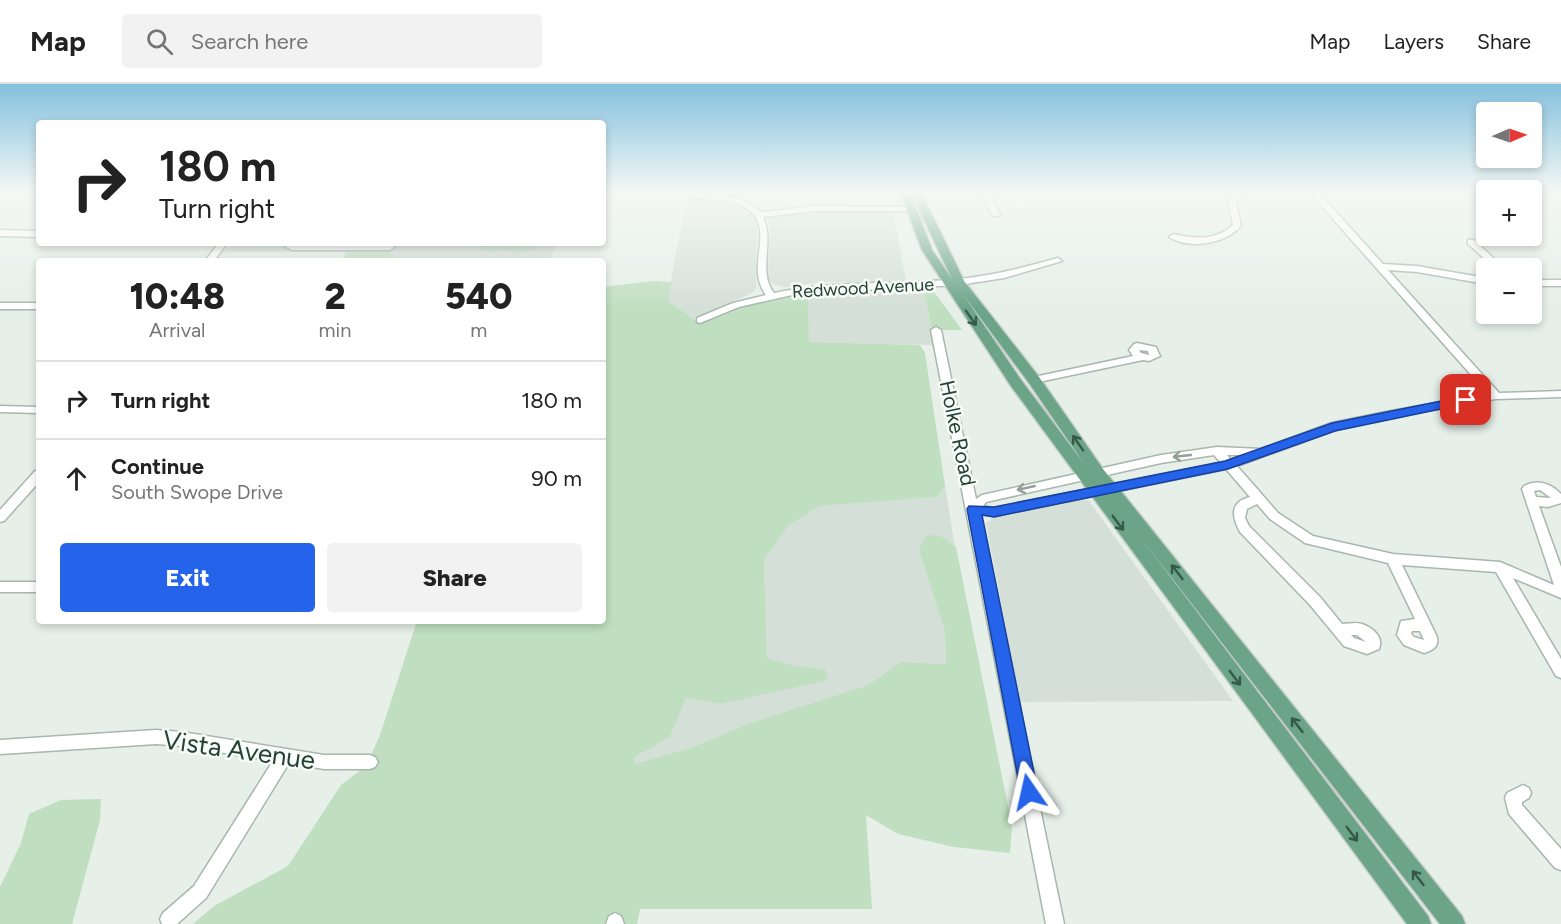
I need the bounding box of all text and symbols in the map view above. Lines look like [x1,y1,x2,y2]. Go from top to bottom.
search box [122,14,542,68]
text: Map [30,24,86,58]
icon: search [143,25,176,58]
text: Search here [191,28,308,55]
text: Map [1310,29,1350,54]
text: Layers [1383,29,1444,54]
text: Share [1477,29,1531,54]
north arrow [1476,102,1542,168]
map controls [1476,102,1542,324]
text: 180 m [159,141,276,192]
icon: right [60,144,138,222]
button: + [1476,180,1542,246]
text: Turn right [159,192,275,225]
button: − [1476,258,1542,324]
street label: Redwood Avenue [791,273,935,303]
text: 10:48 [130,275,225,318]
text: 2 [324,275,346,318]
text: 540 [445,275,512,318]
one-way arrow [964,309,977,325]
text: Arrival [149,318,206,342]
text: min [319,318,351,342]
text: m [470,318,487,342]
pin [1440,374,1491,425]
street label: Holke Road [935,378,981,488]
icon: arrive [1449,383,1482,416]
icon: right [60,384,93,417]
text: Turn right [111,387,210,414]
text: 180 m [521,387,582,414]
one-way arrow [1072,436,1084,452]
one-way arrow [1172,451,1192,462]
text: Continue [111,453,204,480]
icon: ahead [60,462,93,495]
text: 90 m [531,465,582,492]
text: South Swope Drive [111,480,283,504]
one-way arrow [1017,483,1036,495]
one-way arrow [1112,514,1125,530]
button: Exit [60,543,315,612]
button: Share [327,543,582,612]
one-way arrow [1170,564,1183,580]
one-way arrow [1229,670,1242,686]
one-way arrow [1291,717,1304,733]
street label: Vista Avenue [161,723,317,777]
position arrow [997,760,1061,824]
one-way arrow [1346,826,1359,842]
one-way arrow [1412,870,1425,886]

